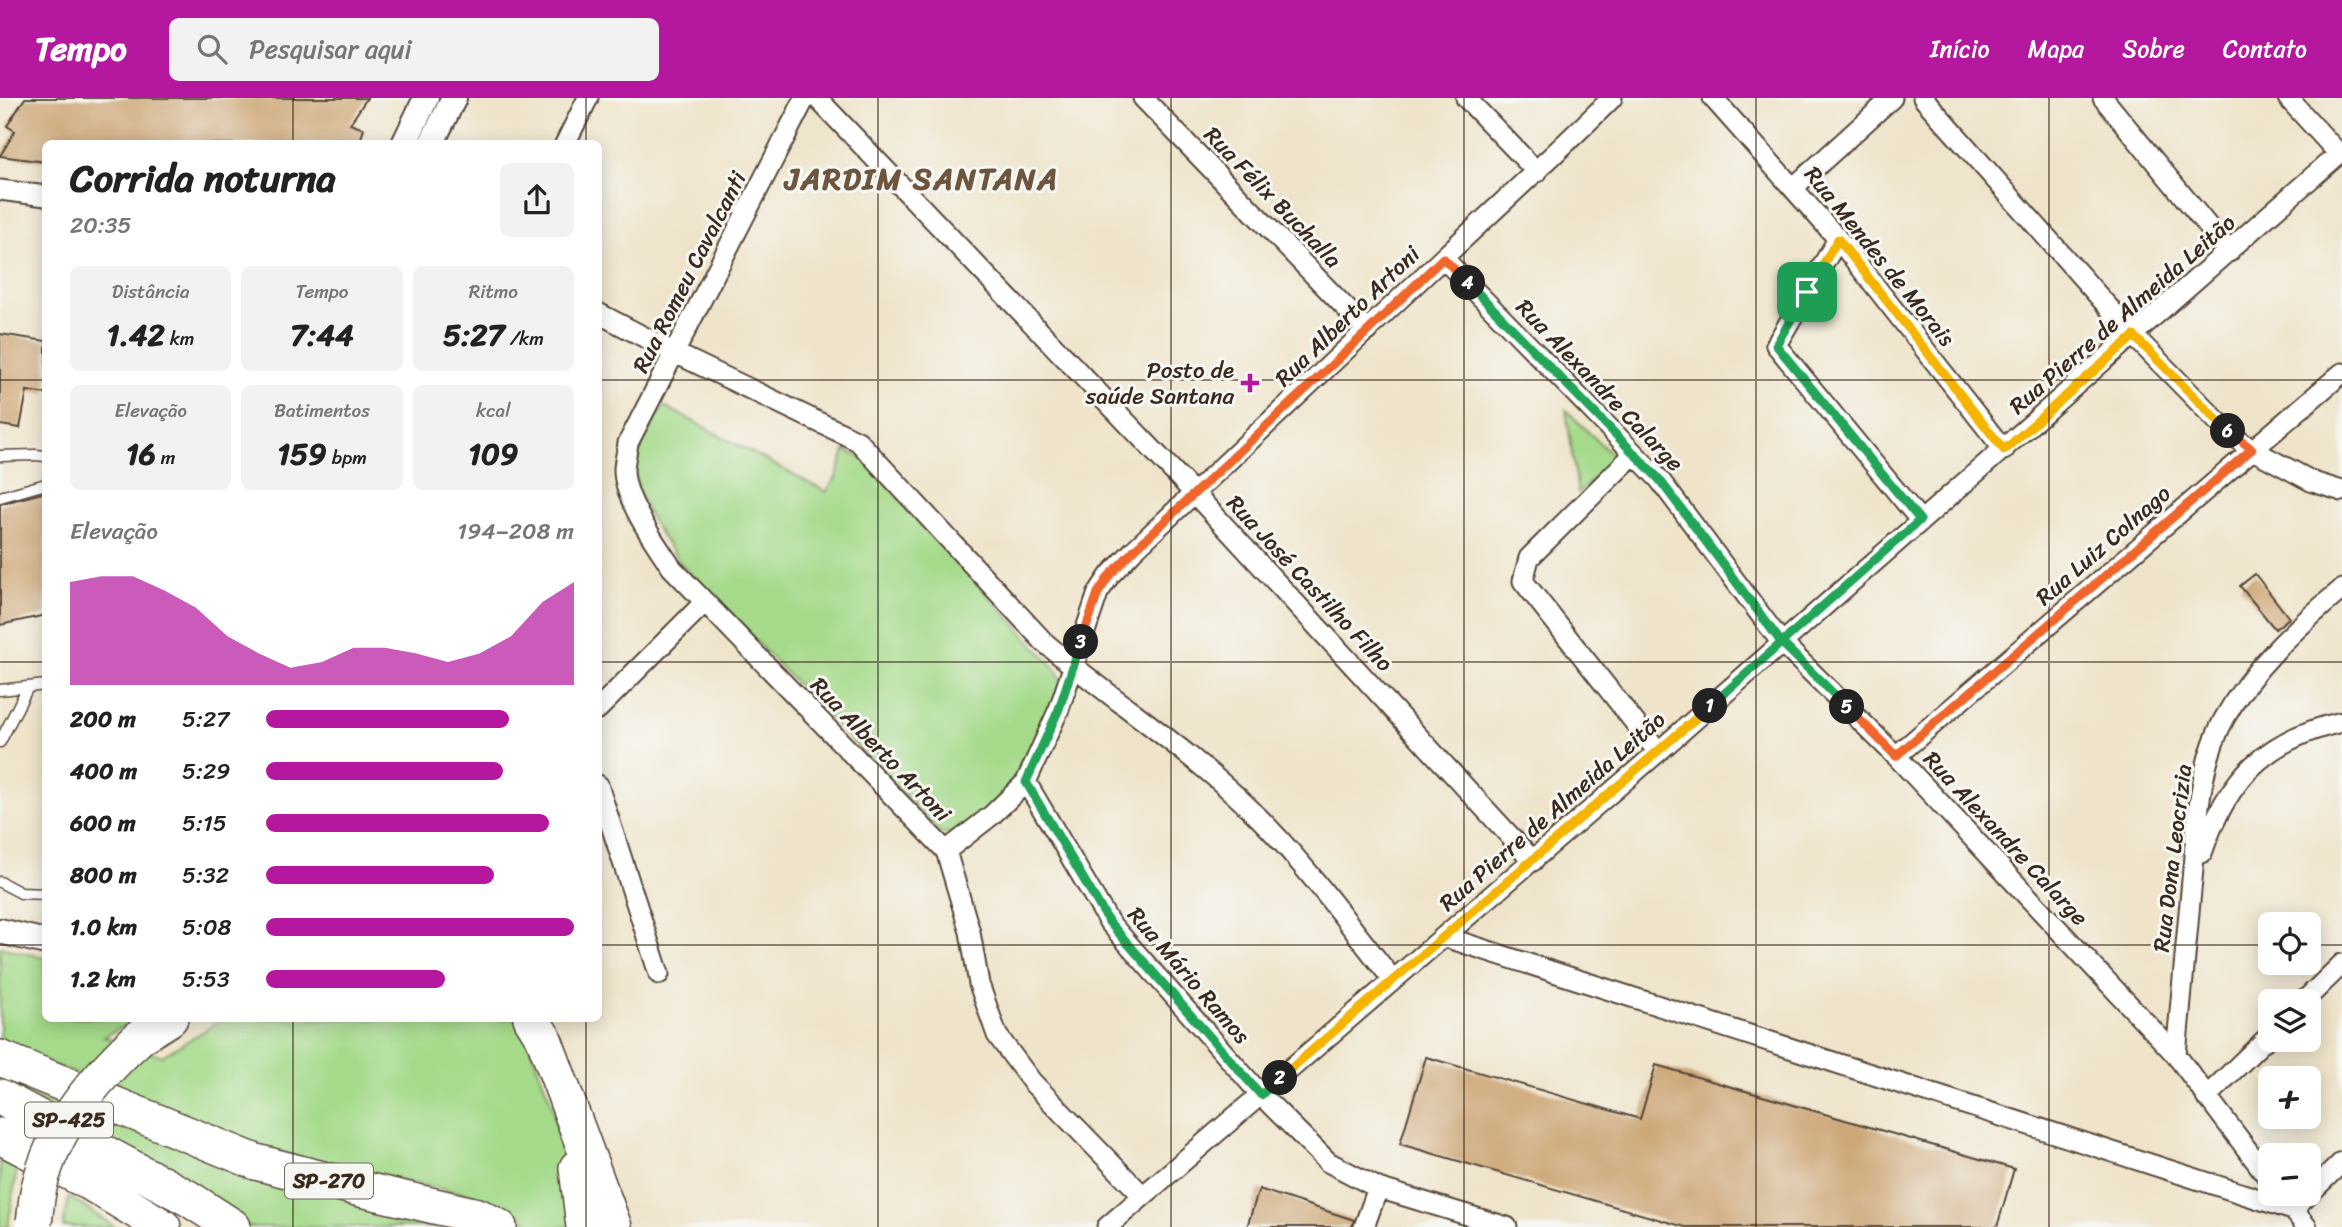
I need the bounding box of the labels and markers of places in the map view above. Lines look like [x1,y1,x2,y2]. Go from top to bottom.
pin [1777,262,1837,322]
pin: 4 [1450,266,1486,300]
place label: Posto de saúde Santana [1085,350,1234,417]
marker: Posto de saúde Santana [1240,373,1260,393]
pin: 6 [2210,414,2246,448]
pin: 3 [1064,624,1098,660]
pin: 1 [1692,688,1728,724]
pin: 5 [1829,690,1864,724]
pin: 2 [1262,1060,1298,1096]

